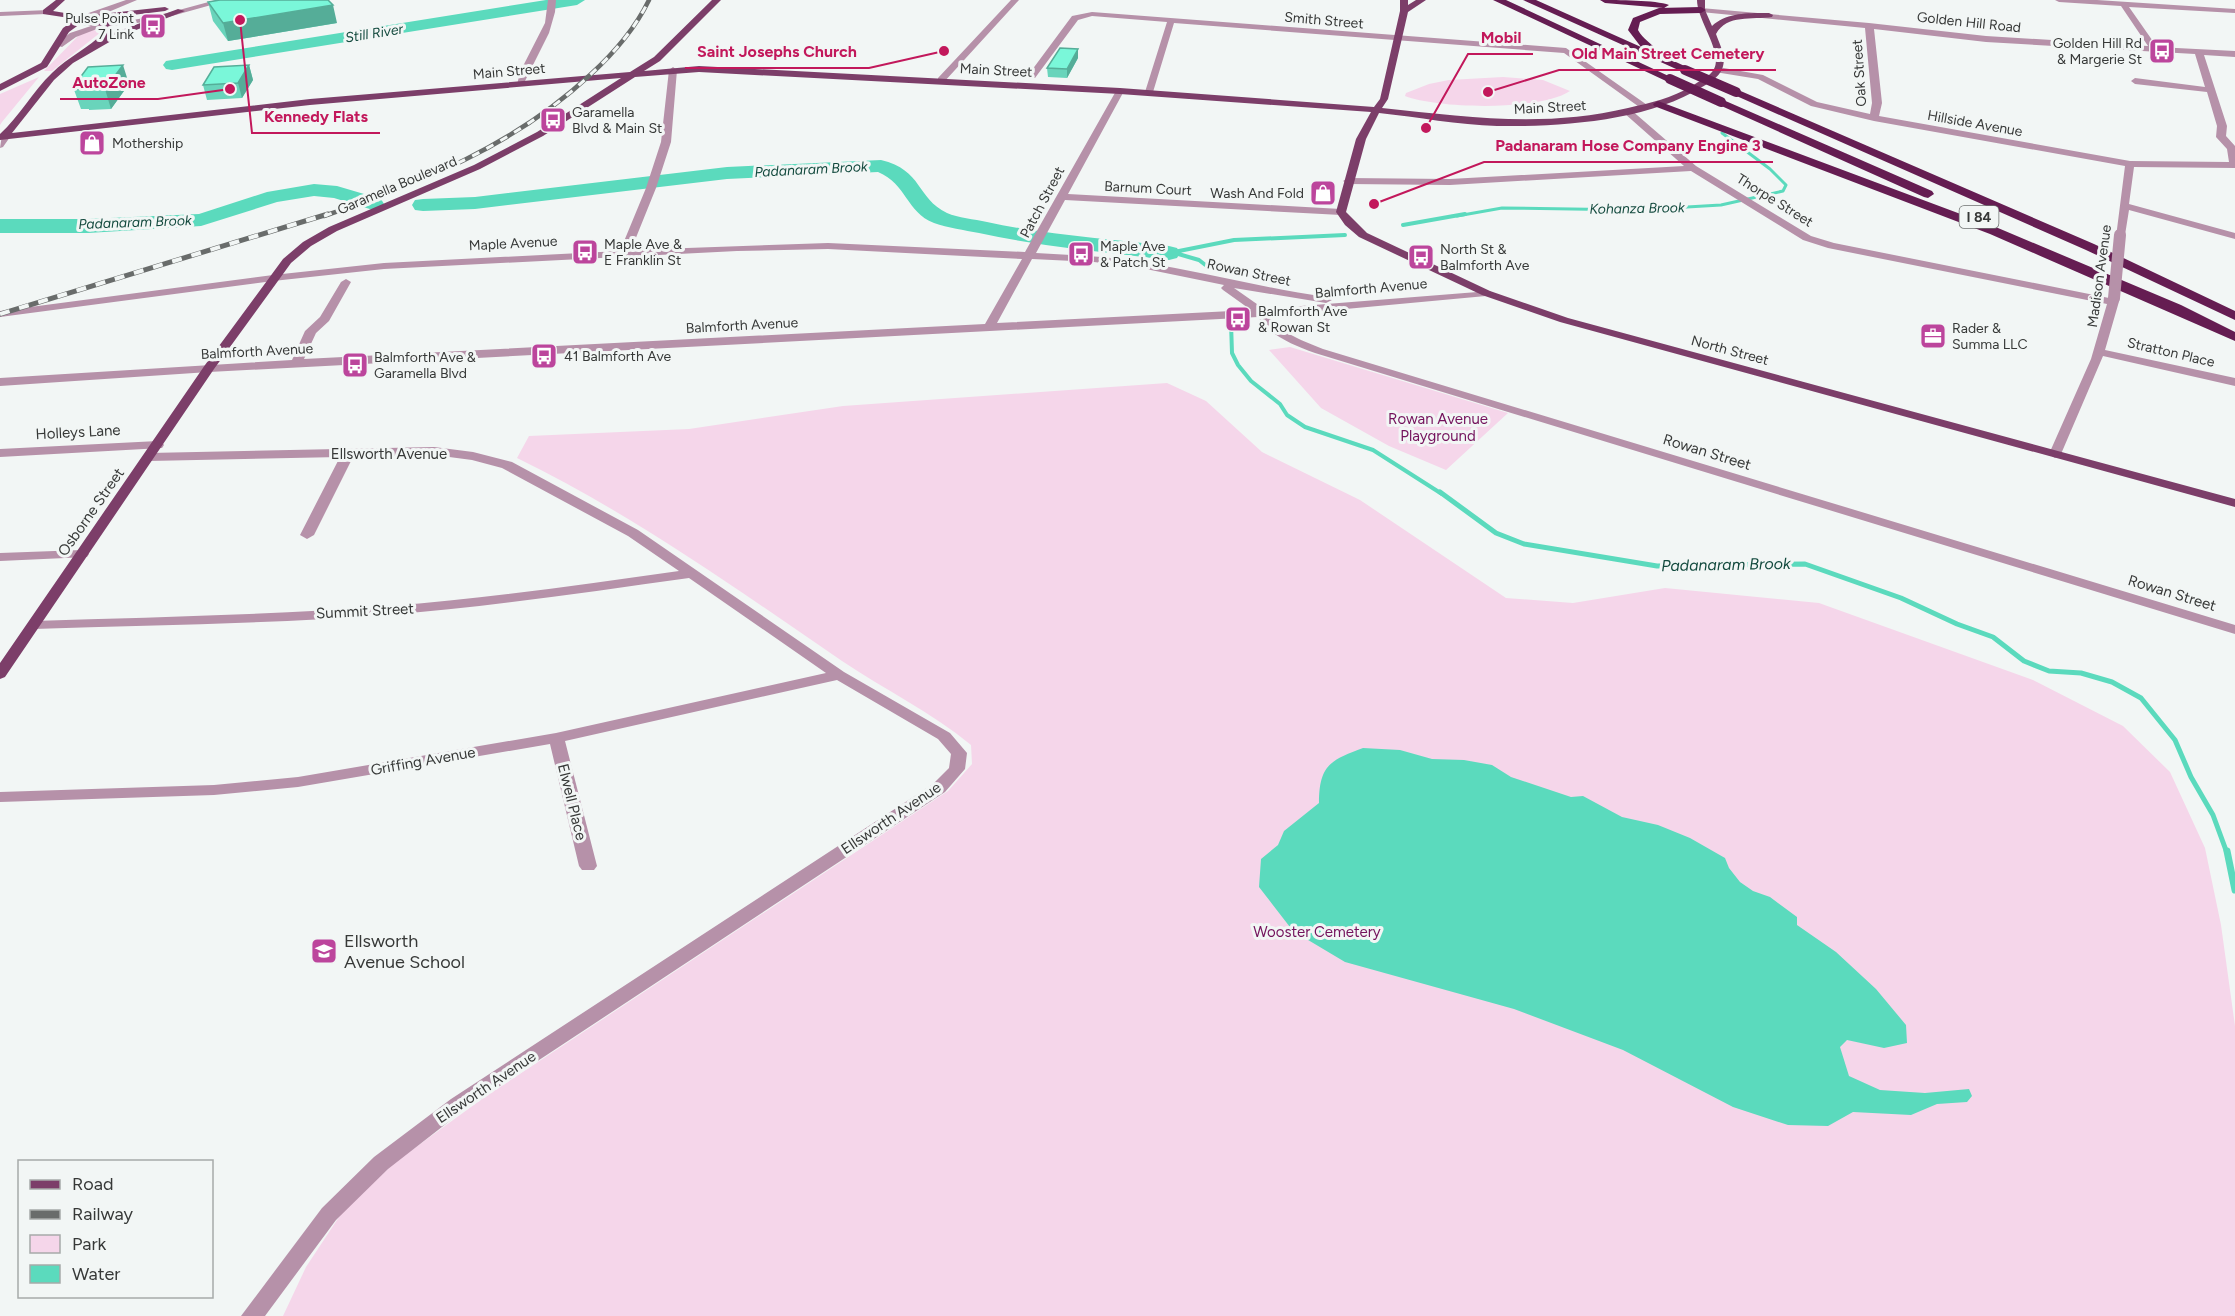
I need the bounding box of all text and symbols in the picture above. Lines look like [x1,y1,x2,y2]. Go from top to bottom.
street label: Smith Street [1284,9,1364,32]
street label: Golden Hill Road [1916,9,2022,36]
place label: Pulse Point 7 Link [65,10,134,43]
bus stop icon: Pulse Point 7 Link [138,11,168,41]
water label: Still River [344,20,406,46]
callout: Mobil [1468,20,1533,54]
text: Mobil [1481,28,1521,47]
callout: Saint Josephs Church [685,34,869,68]
place label: Golden Hill Rd & Margerie St [2053,35,2142,68]
callout: Old Main Street Cemetery [1559,36,1776,70]
bus stop icon: Golden Hill Rd & Margerie St [2147,36,2177,66]
street label: Oak Street [1849,39,1870,107]
text: Saint Josephs Church [697,42,857,61]
text: Old Main Street Cemetery [1571,44,1765,63]
street label: Main Street [472,60,546,83]
street label: Main Street [959,60,1033,81]
callout: AutoZone [60,65,158,99]
text: AutoZone [72,73,146,92]
street label: Main Street [1513,97,1587,118]
callout: Kennedy Flats [252,99,380,133]
place label: Garamella Blvd & Main St [572,104,662,137]
bus stop icon: Garamella Blvd & Main St [538,105,568,135]
text: Kennedy Flats [264,107,368,126]
street label: Hillside Avenue [1926,107,2024,140]
shop icon: Mothership [77,128,107,158]
callout: Padanaram Hose Company Engine 3 [1484,128,1773,162]
place label: Mothership [112,135,183,152]
text: Padanaram Hose Company Engine 3 [1495,136,1761,155]
street label: Garamella Boulevard [335,153,460,218]
water label: Padanaram Brook [754,158,869,181]
street label: Patch Street [1017,164,1068,241]
street label: Thorpe Street [1733,170,1816,231]
street label: Barnum Court [1104,178,1192,199]
shop icon: Wash And Fold [1308,178,1338,208]
place label: Wash And Fold [1210,185,1304,202]
water label: Kohanza Brook [1589,199,1686,218]
road number: I 84 [1960,206,1998,228]
water label: Padanaram Brook [78,212,193,233]
street label: Madison Avenue [2084,223,2115,329]
street label: Maple Avenue [468,233,558,254]
place label: Maple Ave & E Franklin St [604,236,682,269]
bus stop icon: Maple Ave & E Franklin St [570,237,600,267]
place label: Maple Ave & Patch St [1100,238,1166,271]
bus stop icon: Maple Ave & Patch St [1066,239,1096,269]
place label: North St & Balmforth Ave [1440,241,1530,274]
bus stop icon: North St & Balmforth Ave [1406,242,1436,272]
street label: Rowan Street [1205,255,1292,290]
street label: Balmforth Avenue [1314,275,1428,302]
place label: Balmforth Ave & Rowan St [1258,303,1348,336]
bus stop icon: Balmforth Ave & Rowan St [1223,304,1253,334]
street label: Balmforth Avenue [685,314,799,337]
place label: Rader & Summa LLC [1952,320,2028,353]
office icon: Rader & Summa LLC [1918,321,1948,351]
street label: North Street [1689,332,1770,369]
street label: Stratton Place [2125,334,2217,371]
street label: Balmforth Avenue [200,340,314,363]
bus stop icon: 41 Balmforth Ave [529,341,559,371]
place label: 41 Balmforth Ave [564,348,672,365]
place label: Balmforth Ave & Garamella Blvd [374,349,476,382]
bus stop icon: Balmforth Ave & Garamella Blvd [340,350,370,380]
park label: Rowan Avenue Playground [1388,410,1488,445]
street label: Holleys Lane [35,421,121,443]
street label: Rowan Street [1661,430,1754,474]
street label: Ellsworth Avenue [331,445,447,463]
street label: Osborne Street [54,464,128,560]
water label: Padanaram Brook [1661,554,1792,575]
street label: Rowan Street [2126,571,2219,615]
street label: Summit Street [316,599,415,623]
street label: Griffing Avenue [369,743,477,779]
street label: Elwell Place [554,762,590,842]
street label: Ellsworth Avenue [838,778,944,858]
park label: Wooster Cemetery [1253,923,1381,941]
place label: Ellsworth Avenue School [344,930,465,973]
school or university icon: Ellsworth Avenue School [309,936,339,966]
street label: Ellsworth Avenue [433,1047,539,1127]
legend [18,1160,213,1298]
text: Road [72,1173,113,1195]
text: Railway [72,1203,134,1225]
text: Park [72,1233,107,1255]
text: Water [72,1263,120,1285]

